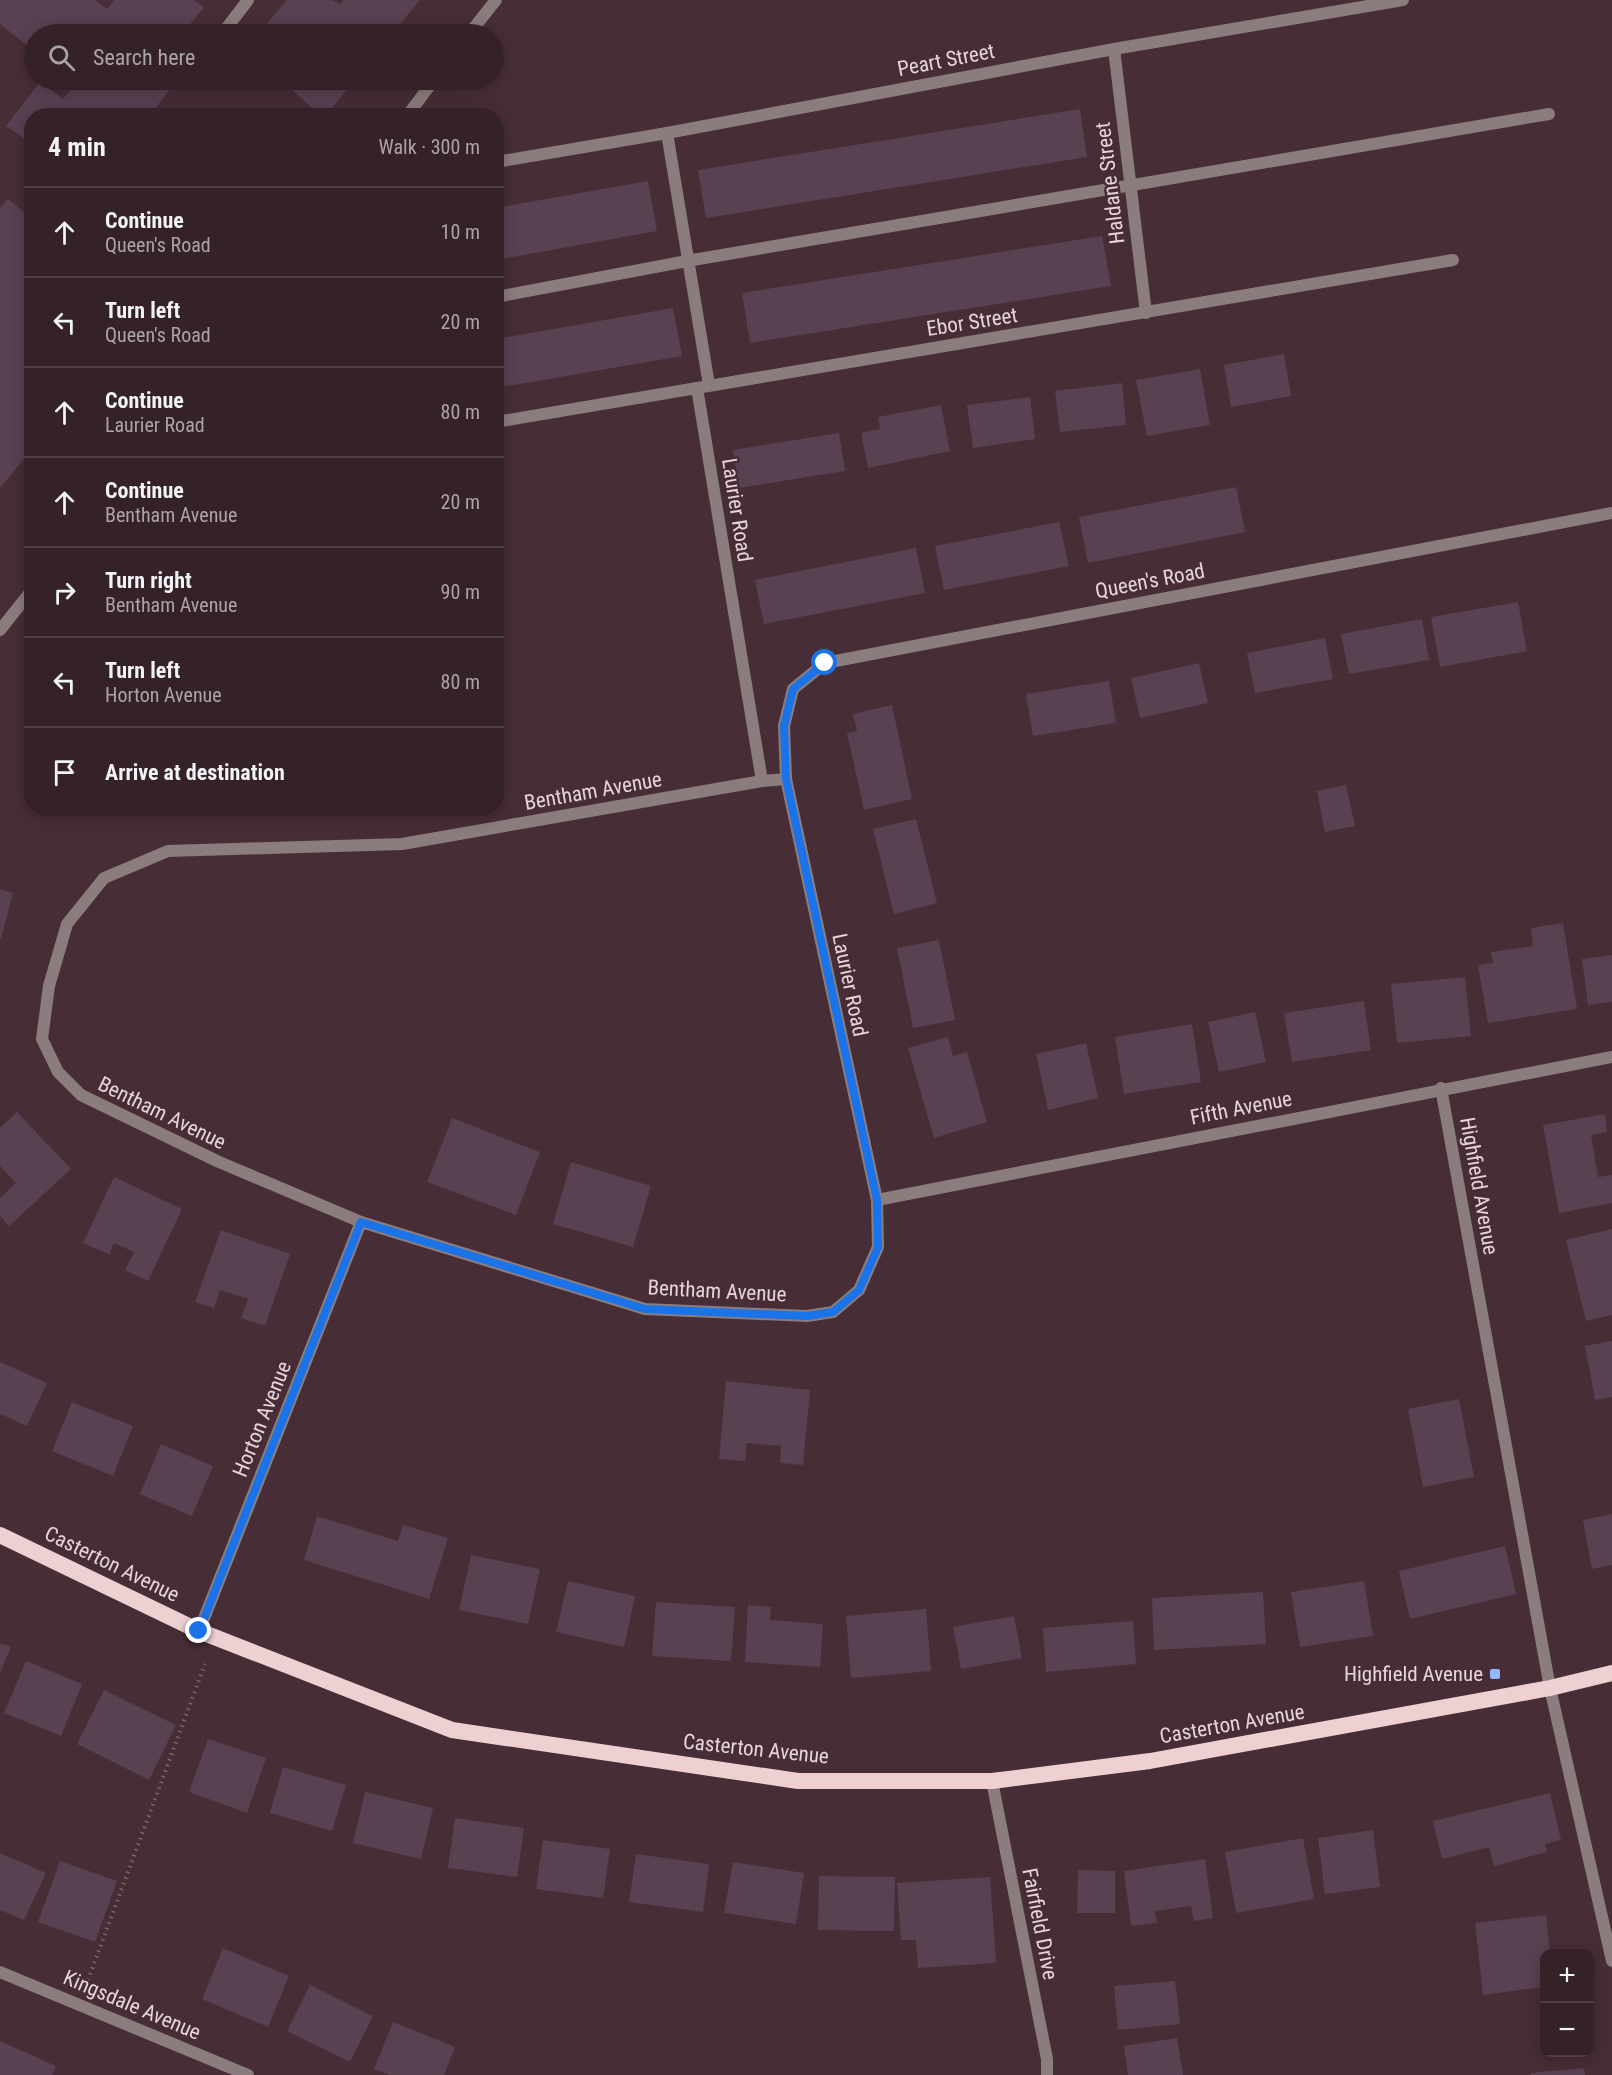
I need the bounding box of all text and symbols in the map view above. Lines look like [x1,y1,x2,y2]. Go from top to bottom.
search box [24,24,504,90]
street label: Peart Street [895,39,997,81]
icon: search [45,41,78,74]
text: Search here [93,45,195,70]
street label: Haldane Street [1091,121,1129,245]
text: 4 min [48,132,106,162]
text: Walk · 300 m [379,135,480,159]
text: Continue [105,208,184,233]
icon: ahead [48,216,81,249]
text: 10 m [441,220,480,244]
text: Queen's Road [105,233,211,257]
text: Turn left [105,298,180,323]
street label: Ebor Street [925,303,1019,341]
icon: left [48,306,81,339]
text: 20 m [441,310,480,334]
text: Queen's Road [105,323,211,347]
text: Continue [105,388,184,413]
icon: ahead [48,396,81,429]
text: 80 m [441,400,480,424]
text: Laurier Road [105,413,205,437]
street label: Laurier Road [717,456,757,564]
text: Continue [105,478,184,503]
icon: ahead [48,486,81,519]
text: 20 m [441,490,480,514]
text: Bentham Avenue [105,503,237,527]
street label: Queen's Road [1093,559,1207,603]
text: Turn right [105,568,192,593]
icon: right [48,576,81,609]
text: 90 m [441,580,480,604]
text: Bentham Avenue [105,593,237,617]
route start [811,649,837,675]
text: Turn left [105,658,180,683]
icon: left [48,666,81,699]
text: 80 m [441,670,480,694]
text: Horton Avenue [105,683,222,707]
icon: arrive [48,756,81,789]
text: Arrive at destination [105,760,285,785]
street label: Bentham Avenue [522,767,664,815]
street label: Laurier Road [827,931,873,1039]
street label: Bentham Avenue [94,1072,230,1154]
street label: Fifth Avenue [1188,1086,1294,1130]
street label: Highfield Avenue [1455,1115,1503,1257]
street label: Bentham Avenue [647,1275,787,1307]
street label: Horton Avenue [228,1358,296,1480]
street label: Casterton Avenue [41,1521,183,1607]
route end [185,1617,211,1643]
place label: Highfield Avenue [1344,1662,1483,1686]
marker: Highfield Avenue [1488,1667,1502,1681]
street label: Casterton Avenue [1158,1699,1306,1749]
street label: Casterton Avenue [682,1729,830,1769]
street label: Fairfield Drive [1017,1866,1063,1982]
map controls [1540,1949,1594,2057]
button: + [1540,1949,1594,2003]
street label: Kingsdale Avenue [60,1965,204,2045]
button: − [1540,2003,1594,2057]

